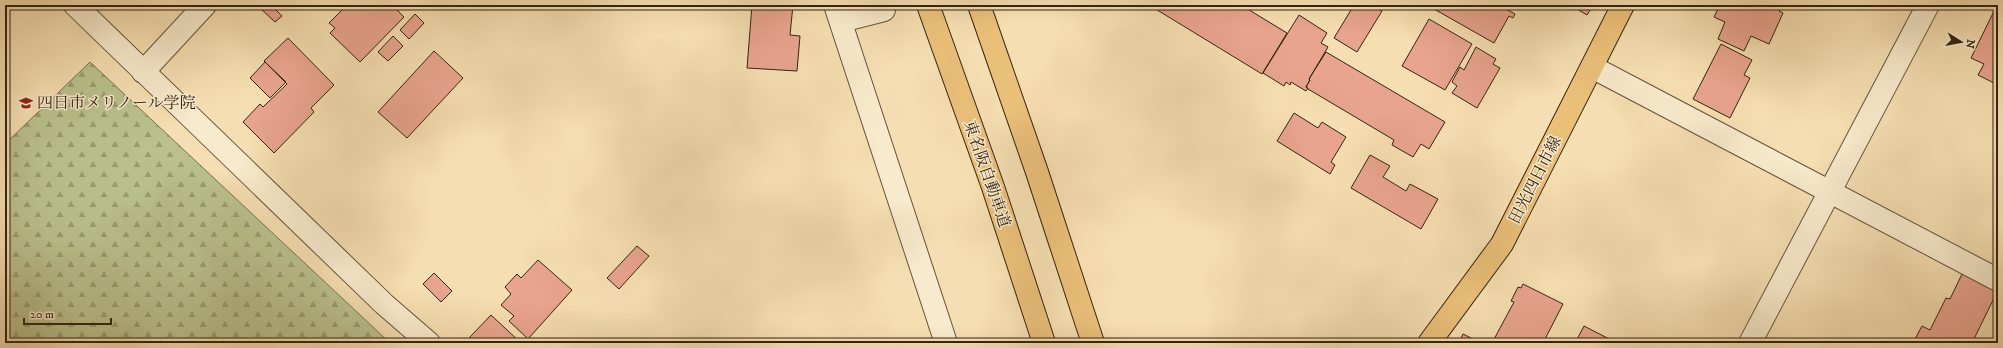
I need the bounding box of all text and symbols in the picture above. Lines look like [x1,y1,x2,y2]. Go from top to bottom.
north arrow [1941,22,1981,62]
text: N [1962,38,1978,49]
place label: 四日市メリノール学院 [37,93,196,113]
school or university icon: 四日市メリノール学院 [18,95,34,111]
street label: 東名阪自動車道 [959,118,1015,230]
street label: 田光四日市線 [1504,133,1566,227]
scale bar [24,300,111,326]
text: 20 m [30,307,54,322]

